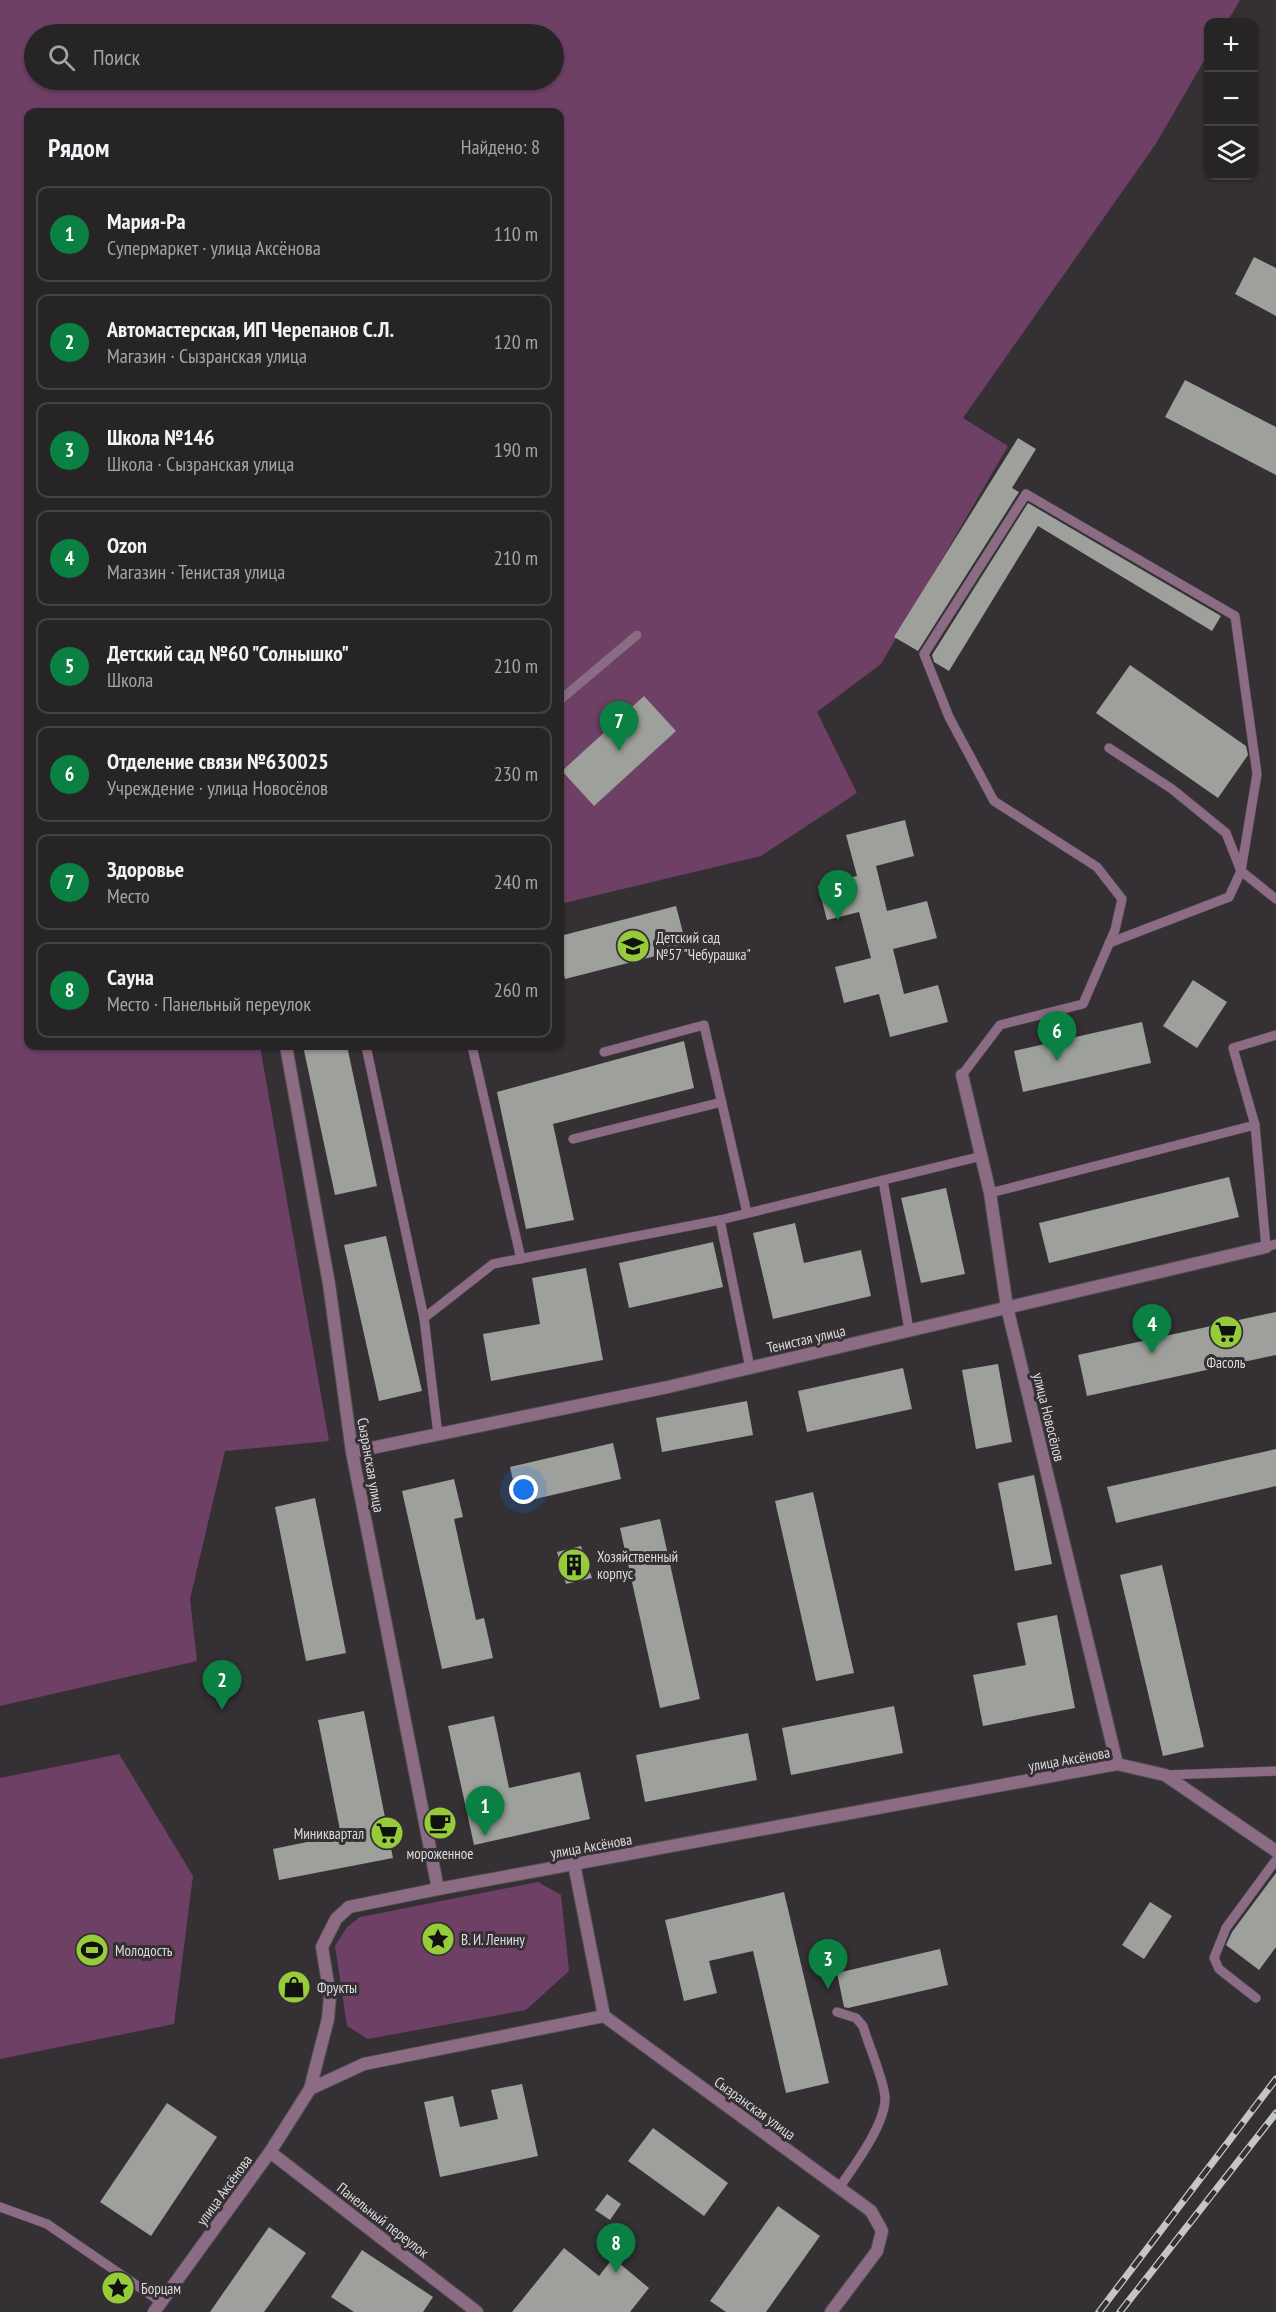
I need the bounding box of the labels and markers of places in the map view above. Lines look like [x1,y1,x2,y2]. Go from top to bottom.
pin: 7 [600,702,638,751]
pin: 5 [818,870,858,920]
school or university icon: Детский сад №57 "Чебурашка" [615,928,651,964]
place label: Детский сад №57 "Чебурашка" [656,928,751,964]
pin: 6 [1038,1012,1076,1061]
pin: 4 [1132,1304,1172,1354]
supermarket icon: Фасоль [1208,1314,1244,1350]
place label: Фасоль [1207,1353,1246,1372]
building icon: Хозяйственный корпус [556,1547,592,1583]
place label: Хозяйственный корпус [597,1547,678,1583]
pin: 2 [202,1660,242,1710]
pin: 1 [466,1786,504,1836]
cafe icon: мороженное [422,1805,458,1841]
supermarket icon: Миниквартал [369,1815,405,1851]
place label: Миниквартал [294,1824,364,1843]
place label: мороженное [406,1844,474,1863]
place icon: В. И. Ленину [420,1921,456,1957]
place label: В. И. Ленину [461,1930,525,1949]
sports icon: Молодость [74,1932,110,1968]
pin: 3 [808,1940,848,1989]
place label: Молодость [115,1941,173,1960]
shop icon: Фрукты [276,1969,312,2005]
place label: Фрукты [317,1978,357,1997]
pin: 8 [596,2224,636,2273]
place icon: Борцам [100,2270,136,2306]
place label: Борцам [141,2279,181,2298]

